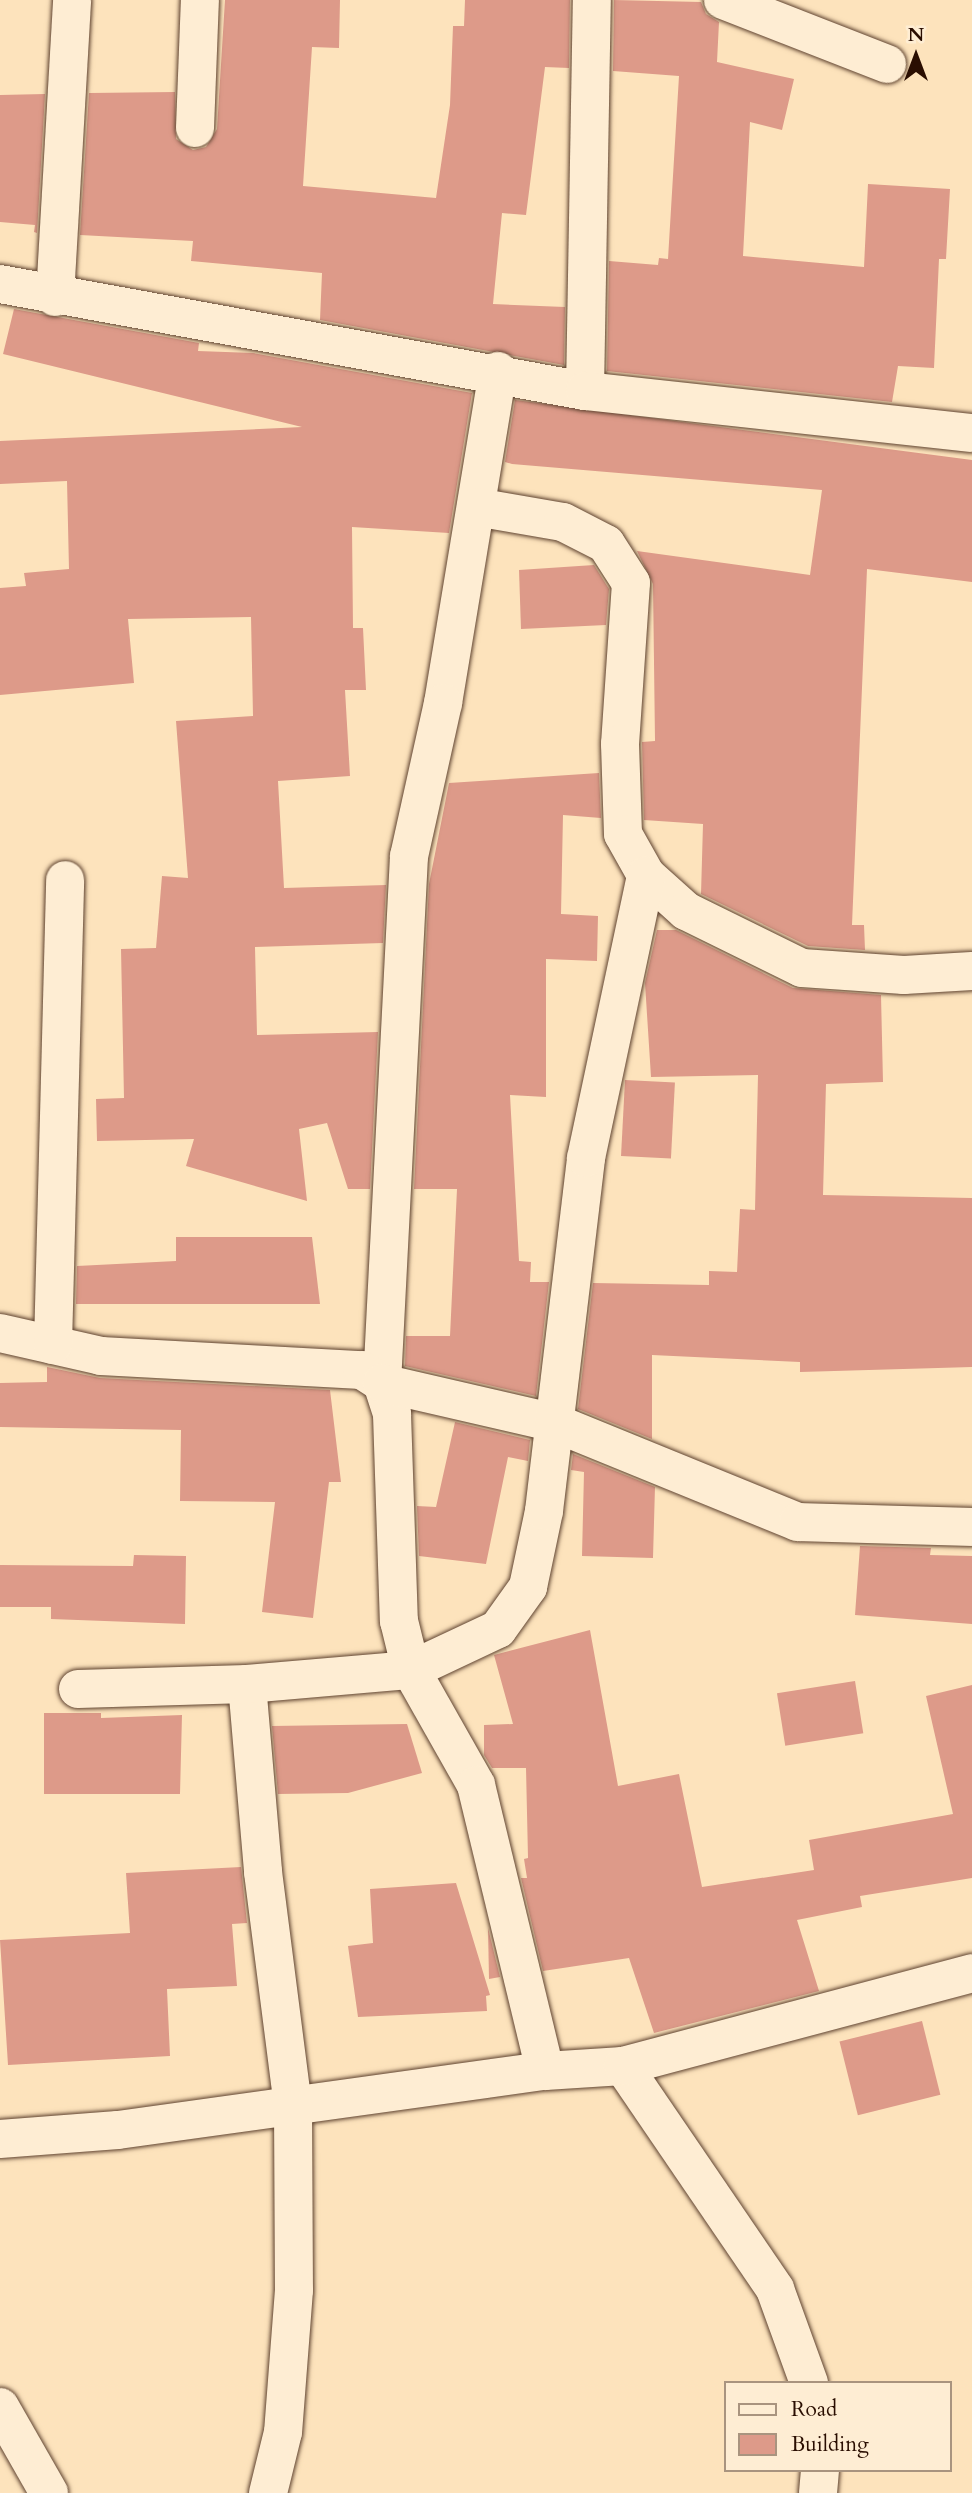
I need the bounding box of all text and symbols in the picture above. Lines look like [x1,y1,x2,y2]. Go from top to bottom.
north arrow [881,21,951,91]
text: N [908,22,924,48]
legend [724,2381,951,2472]
text: Road [791,2395,837,2424]
text: Building [791,2430,869,2459]

